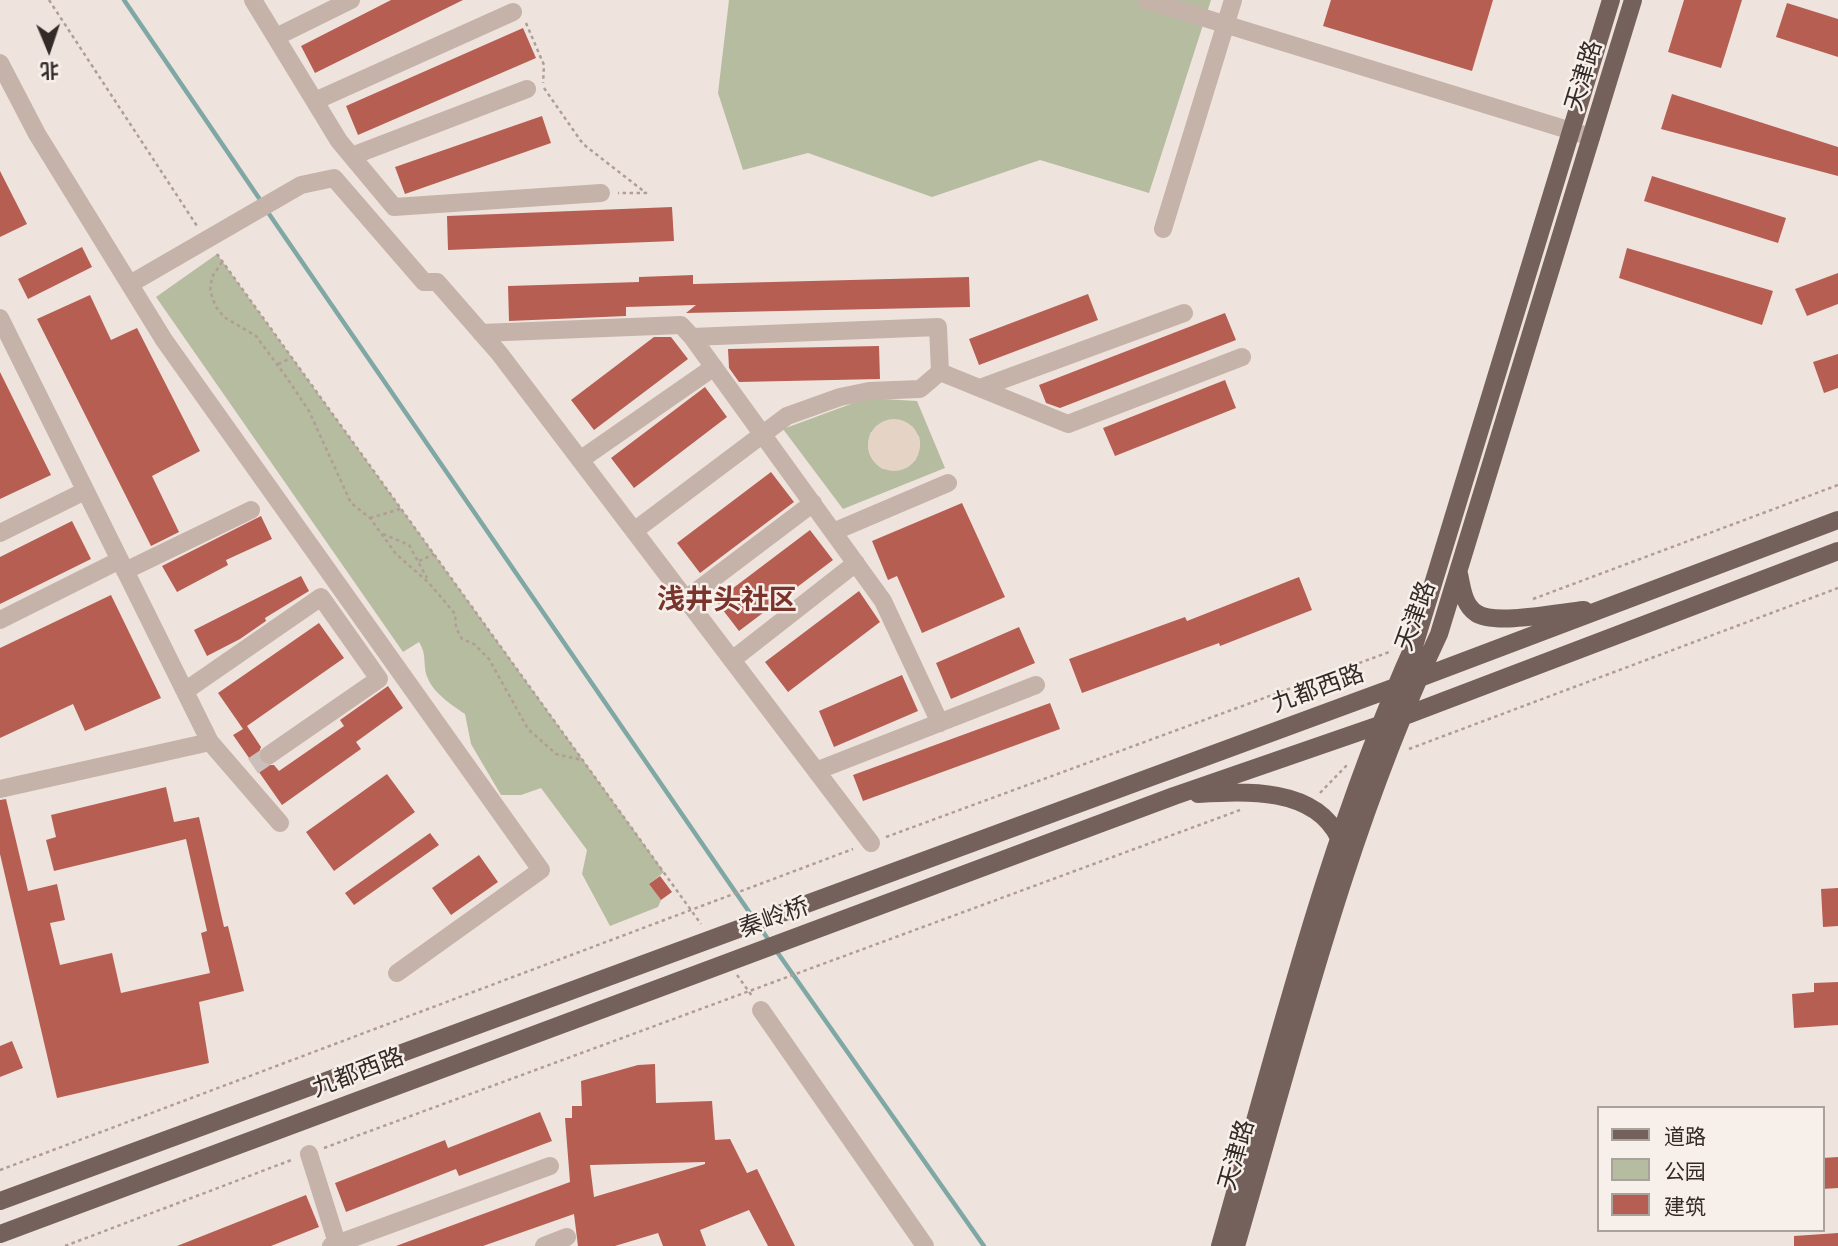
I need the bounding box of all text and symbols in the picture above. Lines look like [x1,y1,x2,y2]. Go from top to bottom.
north arrow [14,14,84,84]
street label: 天津路 [1560,37,1608,115]
text: 北 [40,59,60,82]
street label: 天津路 [1390,577,1442,655]
district label: 浅井头社区 [657,584,797,618]
street label: 九都西路 [1268,659,1368,719]
street label: 秦岭桥 [735,892,813,944]
street label: 九都西路 [308,1042,408,1104]
legend [1596,1106,1824,1232]
street label: 天津路 [1213,1116,1261,1194]
text: 道路 [1664,1124,1706,1149]
text: 公园 [1664,1159,1706,1184]
text: 建筑 [1664,1194,1706,1219]

